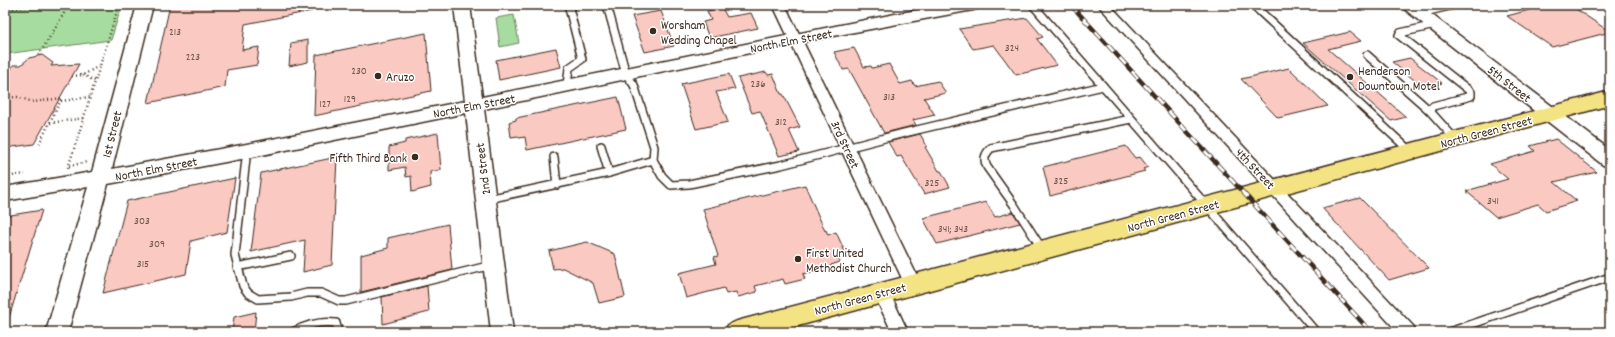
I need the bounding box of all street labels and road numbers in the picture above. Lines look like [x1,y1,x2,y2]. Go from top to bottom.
street label: North Elm Street [749,25,834,60]
street label: 5th Street [1482,62,1535,108]
street label: North Elm Street [432,90,517,125]
street label: 1st Street [98,109,128,160]
street label: North Green Street [1439,112,1535,155]
street label: 3rd Street [824,118,863,172]
street label: 2nd Street [472,141,497,196]
street label: 4th Street [1230,145,1279,195]
street label: North Elm Street [114,153,199,188]
street label: North Green Street [1126,196,1222,239]
street label: North Green Street [813,279,909,322]

